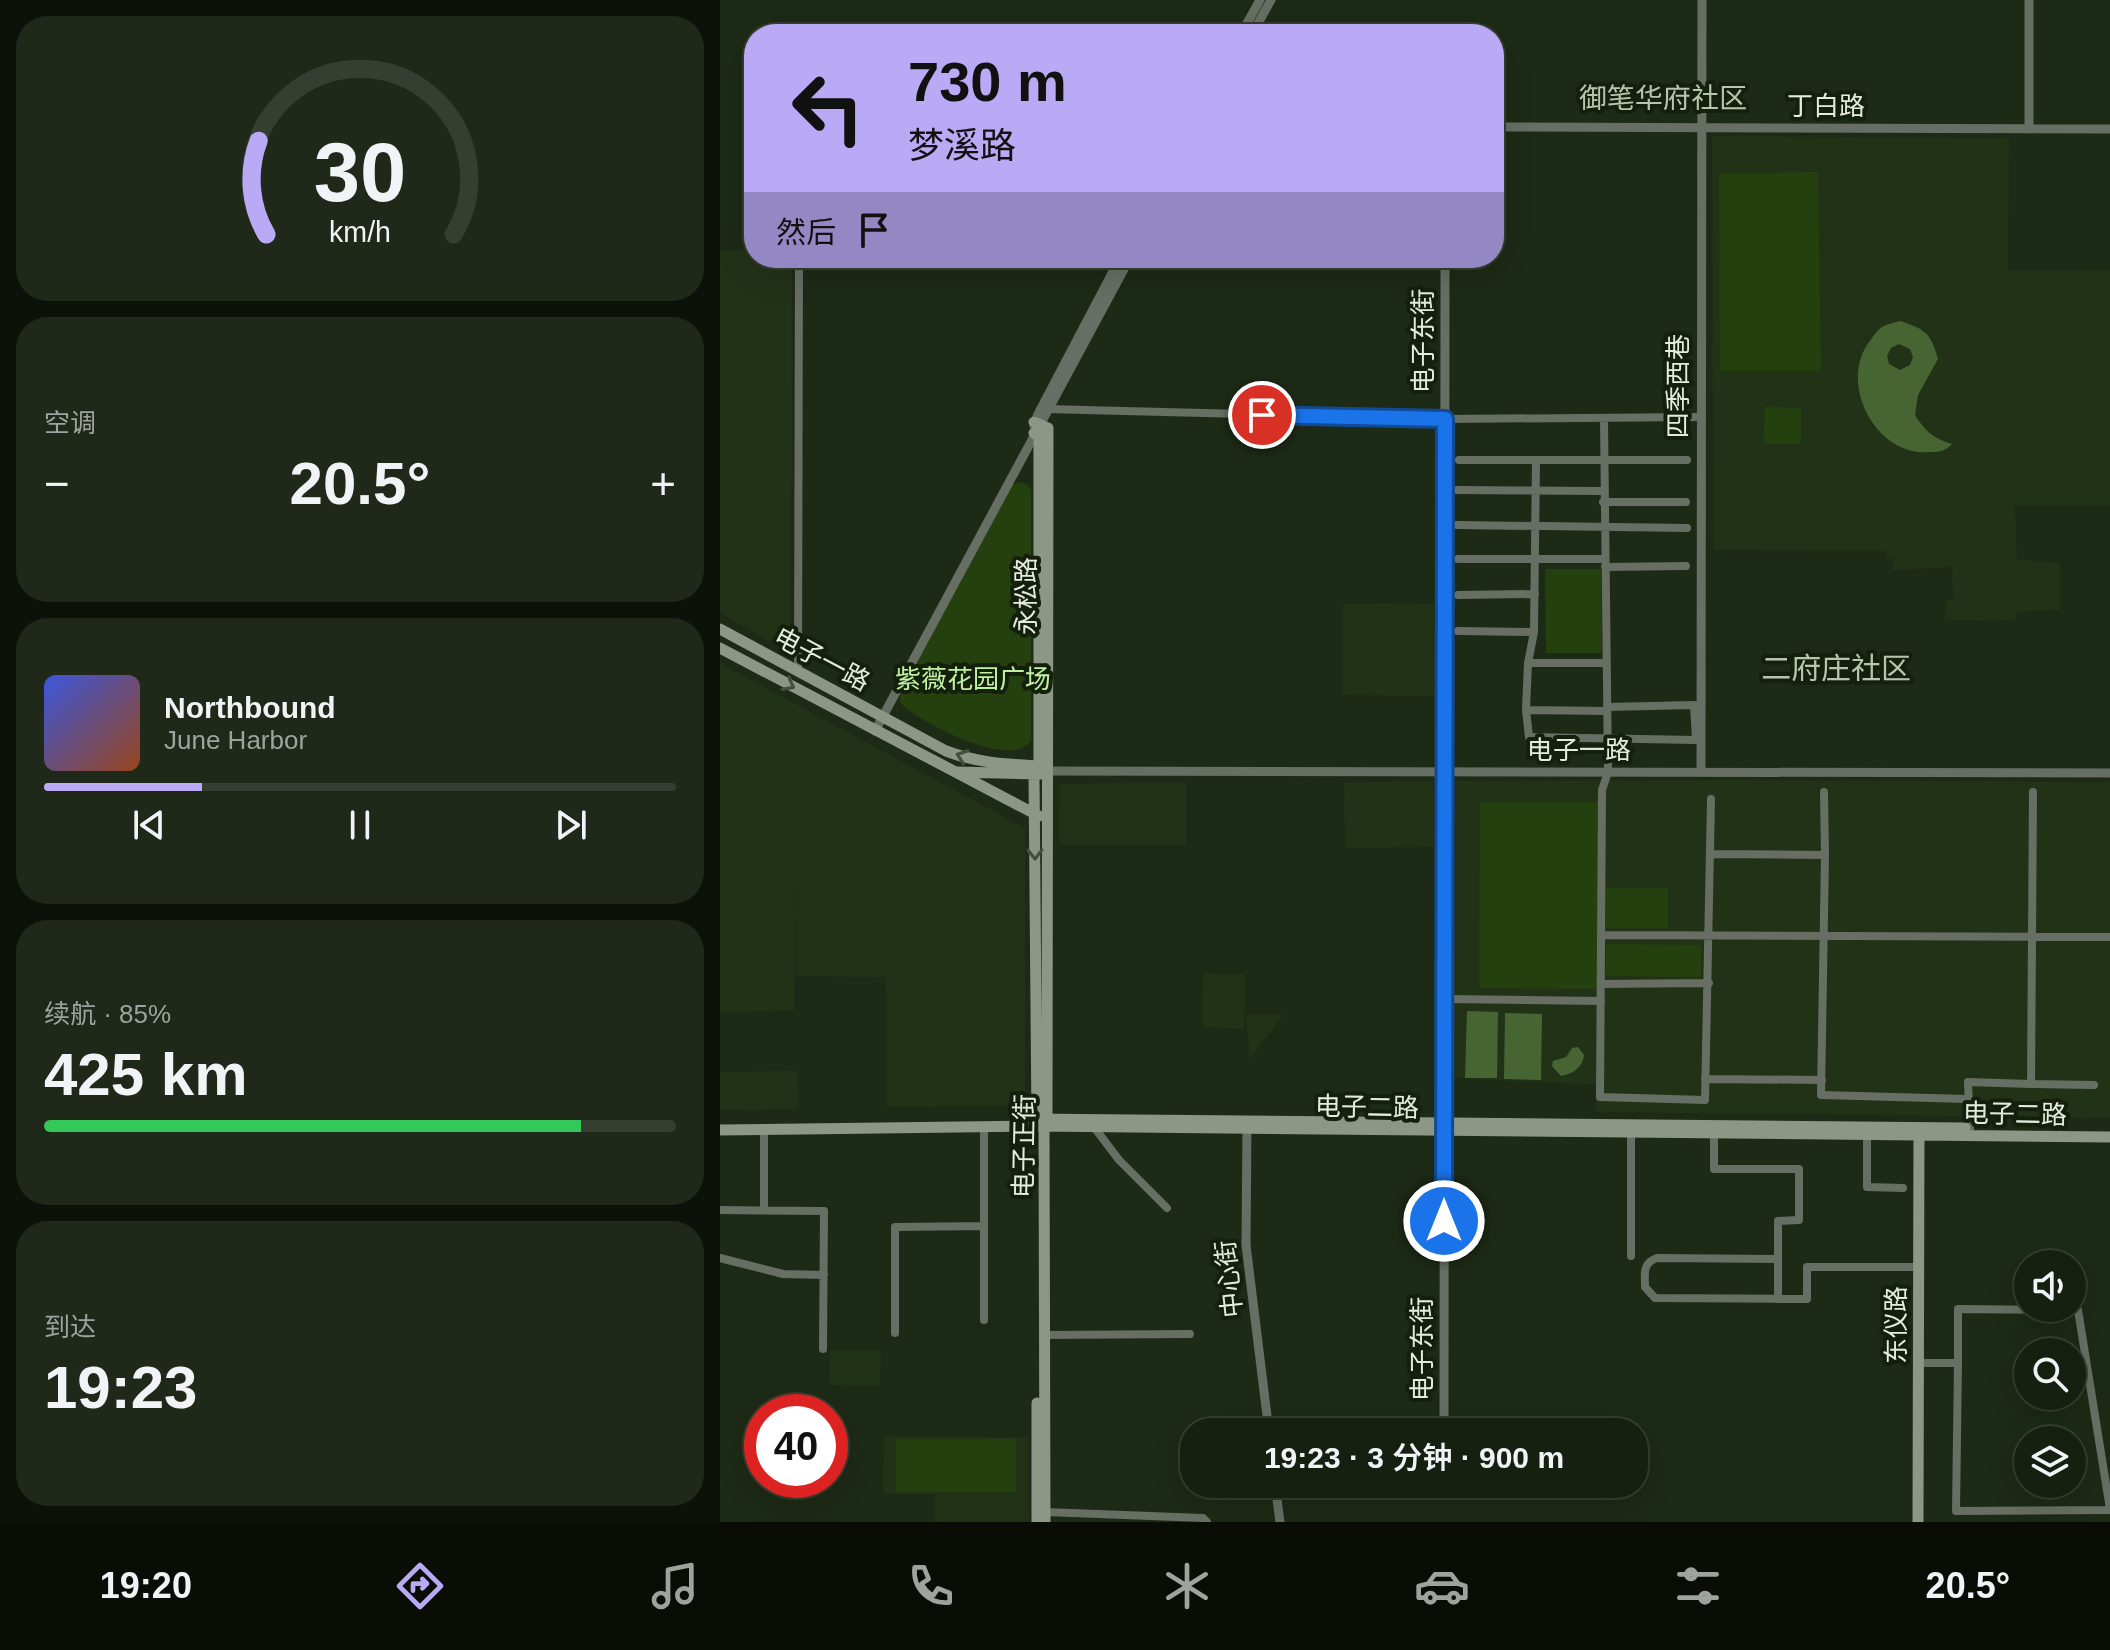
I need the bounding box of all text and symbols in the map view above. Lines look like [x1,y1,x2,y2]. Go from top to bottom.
text: 730 m [908,50,1067,113]
icon: left [776,56,880,160]
district label: 御笔华府社区 [1579,83,1747,114]
street label: 丁白路 [1787,91,1865,121]
text: 30 [314,125,406,218]
text: 梦溪路 [908,125,1016,166]
icon: arrive [852,208,896,252]
text: km/h [329,216,391,248]
text: 然后 [776,216,836,249]
street label: 电子东街 [1408,289,1438,393]
street label: 四季西巷 [1663,334,1693,438]
pin [1228,381,1296,449]
icon: arrive [1240,393,1284,437]
text: 空调 [44,408,96,438]
text: 20.5° [290,450,430,517]
text: − [44,459,70,508]
text: + [650,459,676,508]
street label: 永松路 [1011,557,1041,635]
street label: 电子一路 [769,621,875,697]
district label: 二府庄社区 [1761,652,1911,685]
park label: 紫薇花园广场 [895,664,1051,694]
one-way arrow [780,675,795,690]
text: Northbound [164,691,336,724]
text: June Harbor [164,725,307,755]
street label: 电子一路 [1527,735,1631,765]
one-way arrow [956,750,970,766]
icon: previous [127,803,171,847]
icon: pause [338,803,382,847]
icon: next [549,803,593,847]
one-way arrow [1026,848,1044,861]
text: 续航 · 85% [44,999,171,1029]
text: 425 km [44,1041,248,1108]
street label: 电子二路 [1315,1091,1419,1123]
street label: 电子正街 [1008,1094,1040,1198]
street label: 电子二路 [1963,1098,2067,1130]
position arrow [1402,1179,1486,1263]
street label: 中心街 [1210,1239,1248,1319]
map controls [2014,1250,2086,1498]
button: sound [2014,1250,2086,1322]
street label: 东仪路 [1881,1286,1911,1364]
street label: 电子东街 [1407,1297,1437,1401]
text: 到达 [44,1312,96,1342]
button: search [2014,1338,2086,1410]
text: 19:23 [44,1354,197,1421]
speed limit sign: 40 [744,1394,848,1498]
button: layers [2014,1426,2086,1498]
text: 19:23 · 3 分钟 · 900 m [1264,1441,1564,1474]
icon: directions [392,1558,448,1614]
icon: music [647,1558,703,1614]
icon: phone [903,1558,959,1614]
icon: climate [1159,1558,1215,1614]
icon: car [1414,1558,1470,1614]
icon: filters [1670,1558,1726,1614]
text: 19:20 [100,1565,192,1606]
text: 20.5° [1926,1565,2010,1606]

